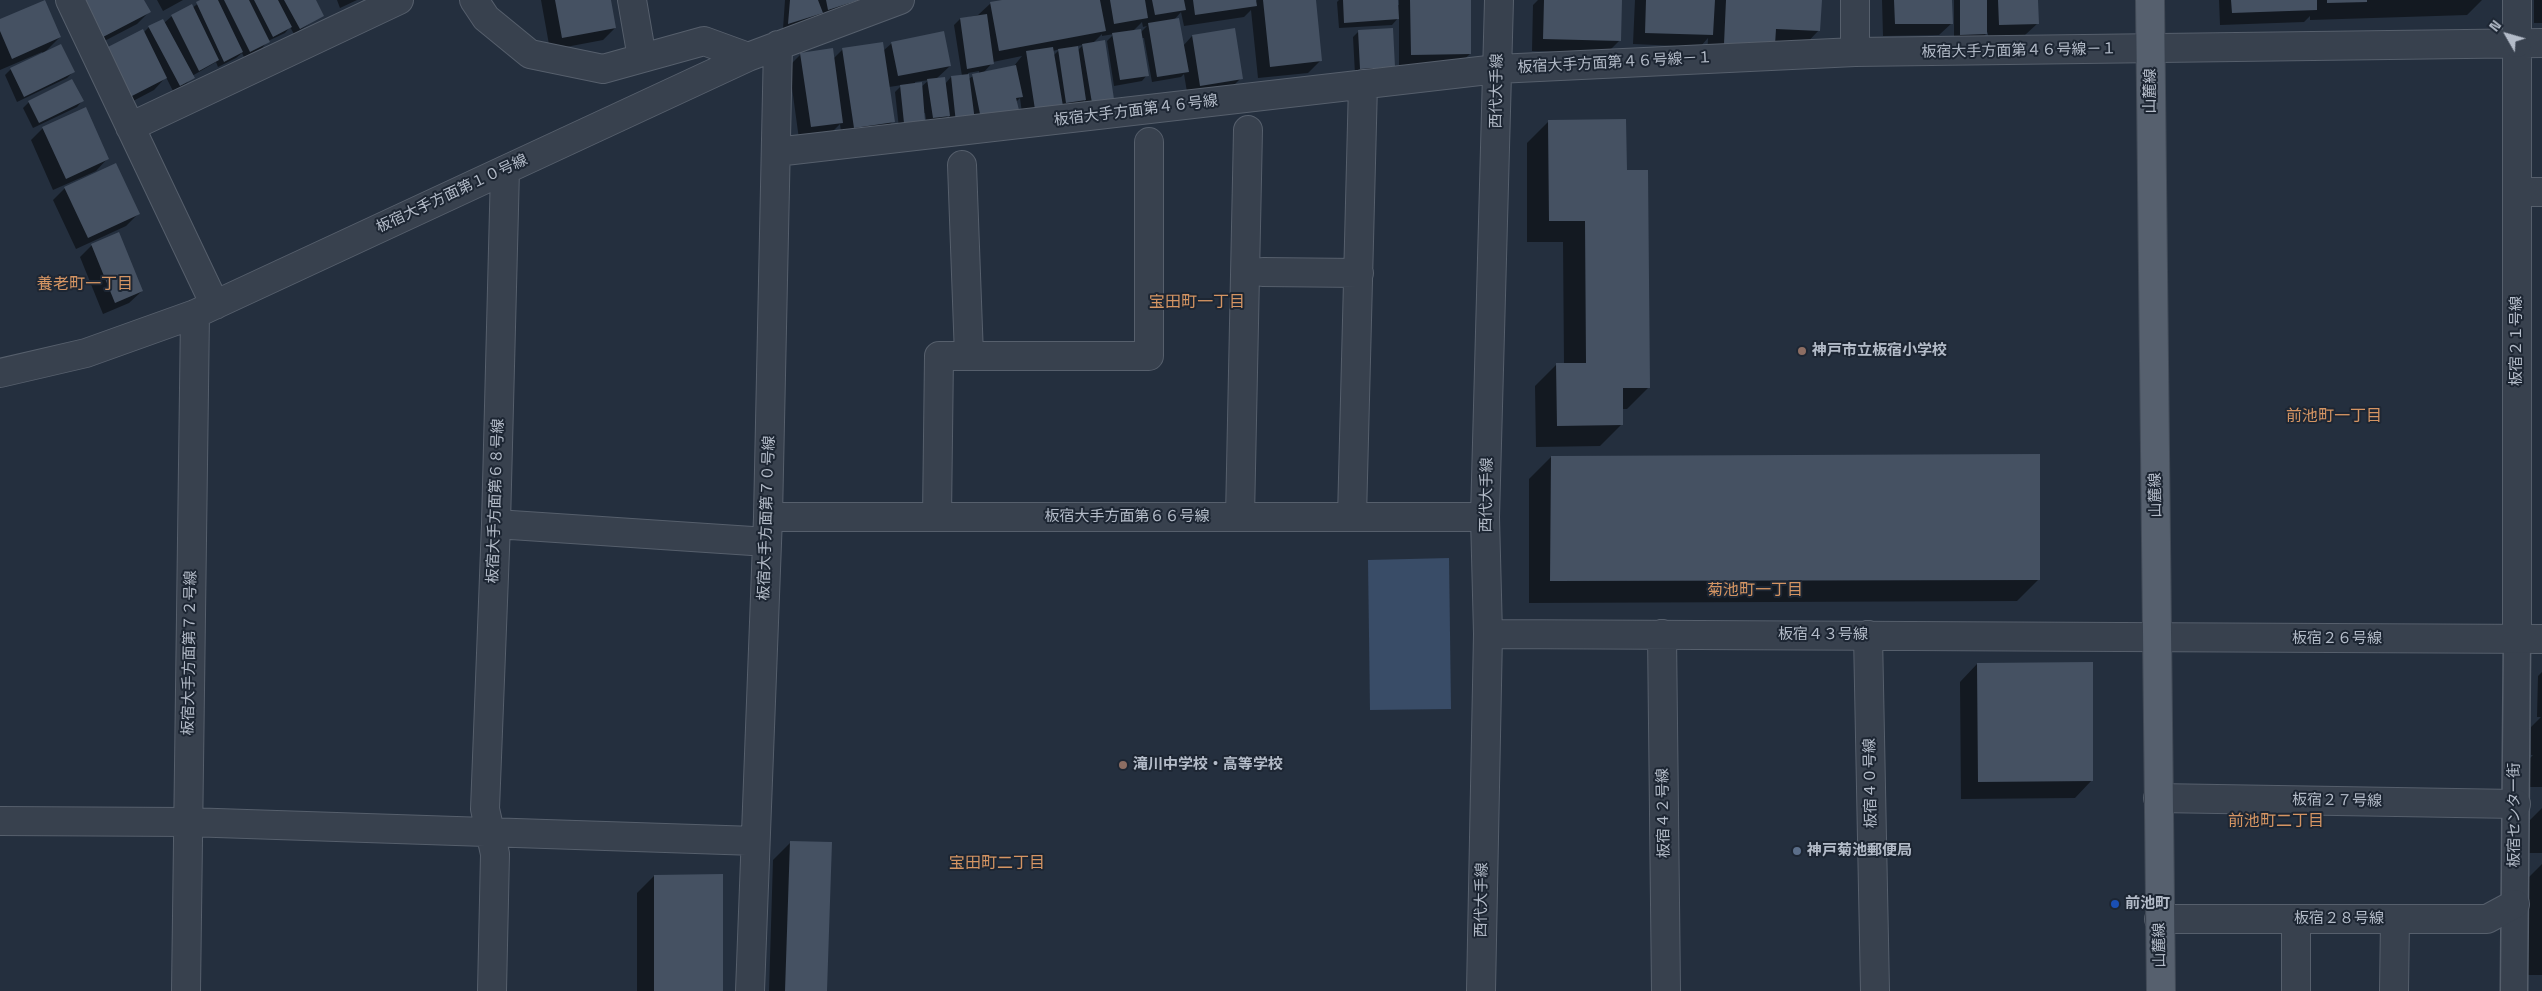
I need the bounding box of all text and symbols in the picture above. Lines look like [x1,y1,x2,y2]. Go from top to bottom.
north arrow [2482,10,2532,60]
text: N [2485,17,2505,35]
street label: 板宿大手方面第４６号線－１ [1921,40,2117,62]
street label: 板宿大手方面第４６号線－１ [1517,49,1713,77]
street label: 西代大手線 [1487,53,1507,129]
street label: 山麓線 [2142,69,2160,113]
street label: 板宿大手方面第４６号線 [1053,92,1219,130]
street label: 板宿大手方面第１０号線 [373,151,531,237]
district label: 養老町一丁目 [37,275,133,295]
district label: 宝田町一丁目 [1149,293,1245,313]
street label: 板宿２１号線 [2508,296,2526,386]
place label: 神戸市立板宿小学校 [1812,342,1947,360]
marker: 神戸市立板宿小学校 [1796,345,1808,357]
district label: 前池町一丁目 [2286,407,2382,427]
street label: 板宿大手方面第６８号線 [484,418,508,584]
street label: 板宿大手方面第７０号線 [755,435,779,601]
street label: 西代大手線 [1477,457,1497,533]
street label: 山麓線 [2147,472,2165,518]
street label: 板宿大手方面第６６号線 [1045,508,1209,526]
street label: 板宿大手方面第７２号線 [180,570,200,736]
district label: 菊池町一丁目 [1707,581,1803,601]
street label: 板宿４３号線 [1778,626,1868,644]
street label: 板宿２６号線 [2292,630,2382,648]
street label: 板宿４０号線 [1861,738,1881,828]
place label: 滝川中学校・高等学校 [1133,756,1283,774]
marker: 滝川中学校・高等学校 [1117,759,1129,771]
street label: 板宿センター街 [2506,763,2524,867]
street label: 板宿４２号線 [1654,768,1674,858]
street label: 板宿２７号線 [2292,791,2382,811]
district label: 前池町二丁目 [2228,812,2324,832]
place label: 神戸菊池郵便局 [1807,842,1912,860]
marker: 神戸菊池郵便局 [1791,845,1803,857]
district label: 宝田町二丁目 [949,854,1045,874]
street label: 西代大手線 [1472,862,1492,938]
place label: 前池町 [2125,895,2170,913]
marker: 前池町 [2109,898,2121,910]
street label: 板宿２８号線 [2294,910,2384,928]
street label: 山麓線 [2151,922,2169,968]

